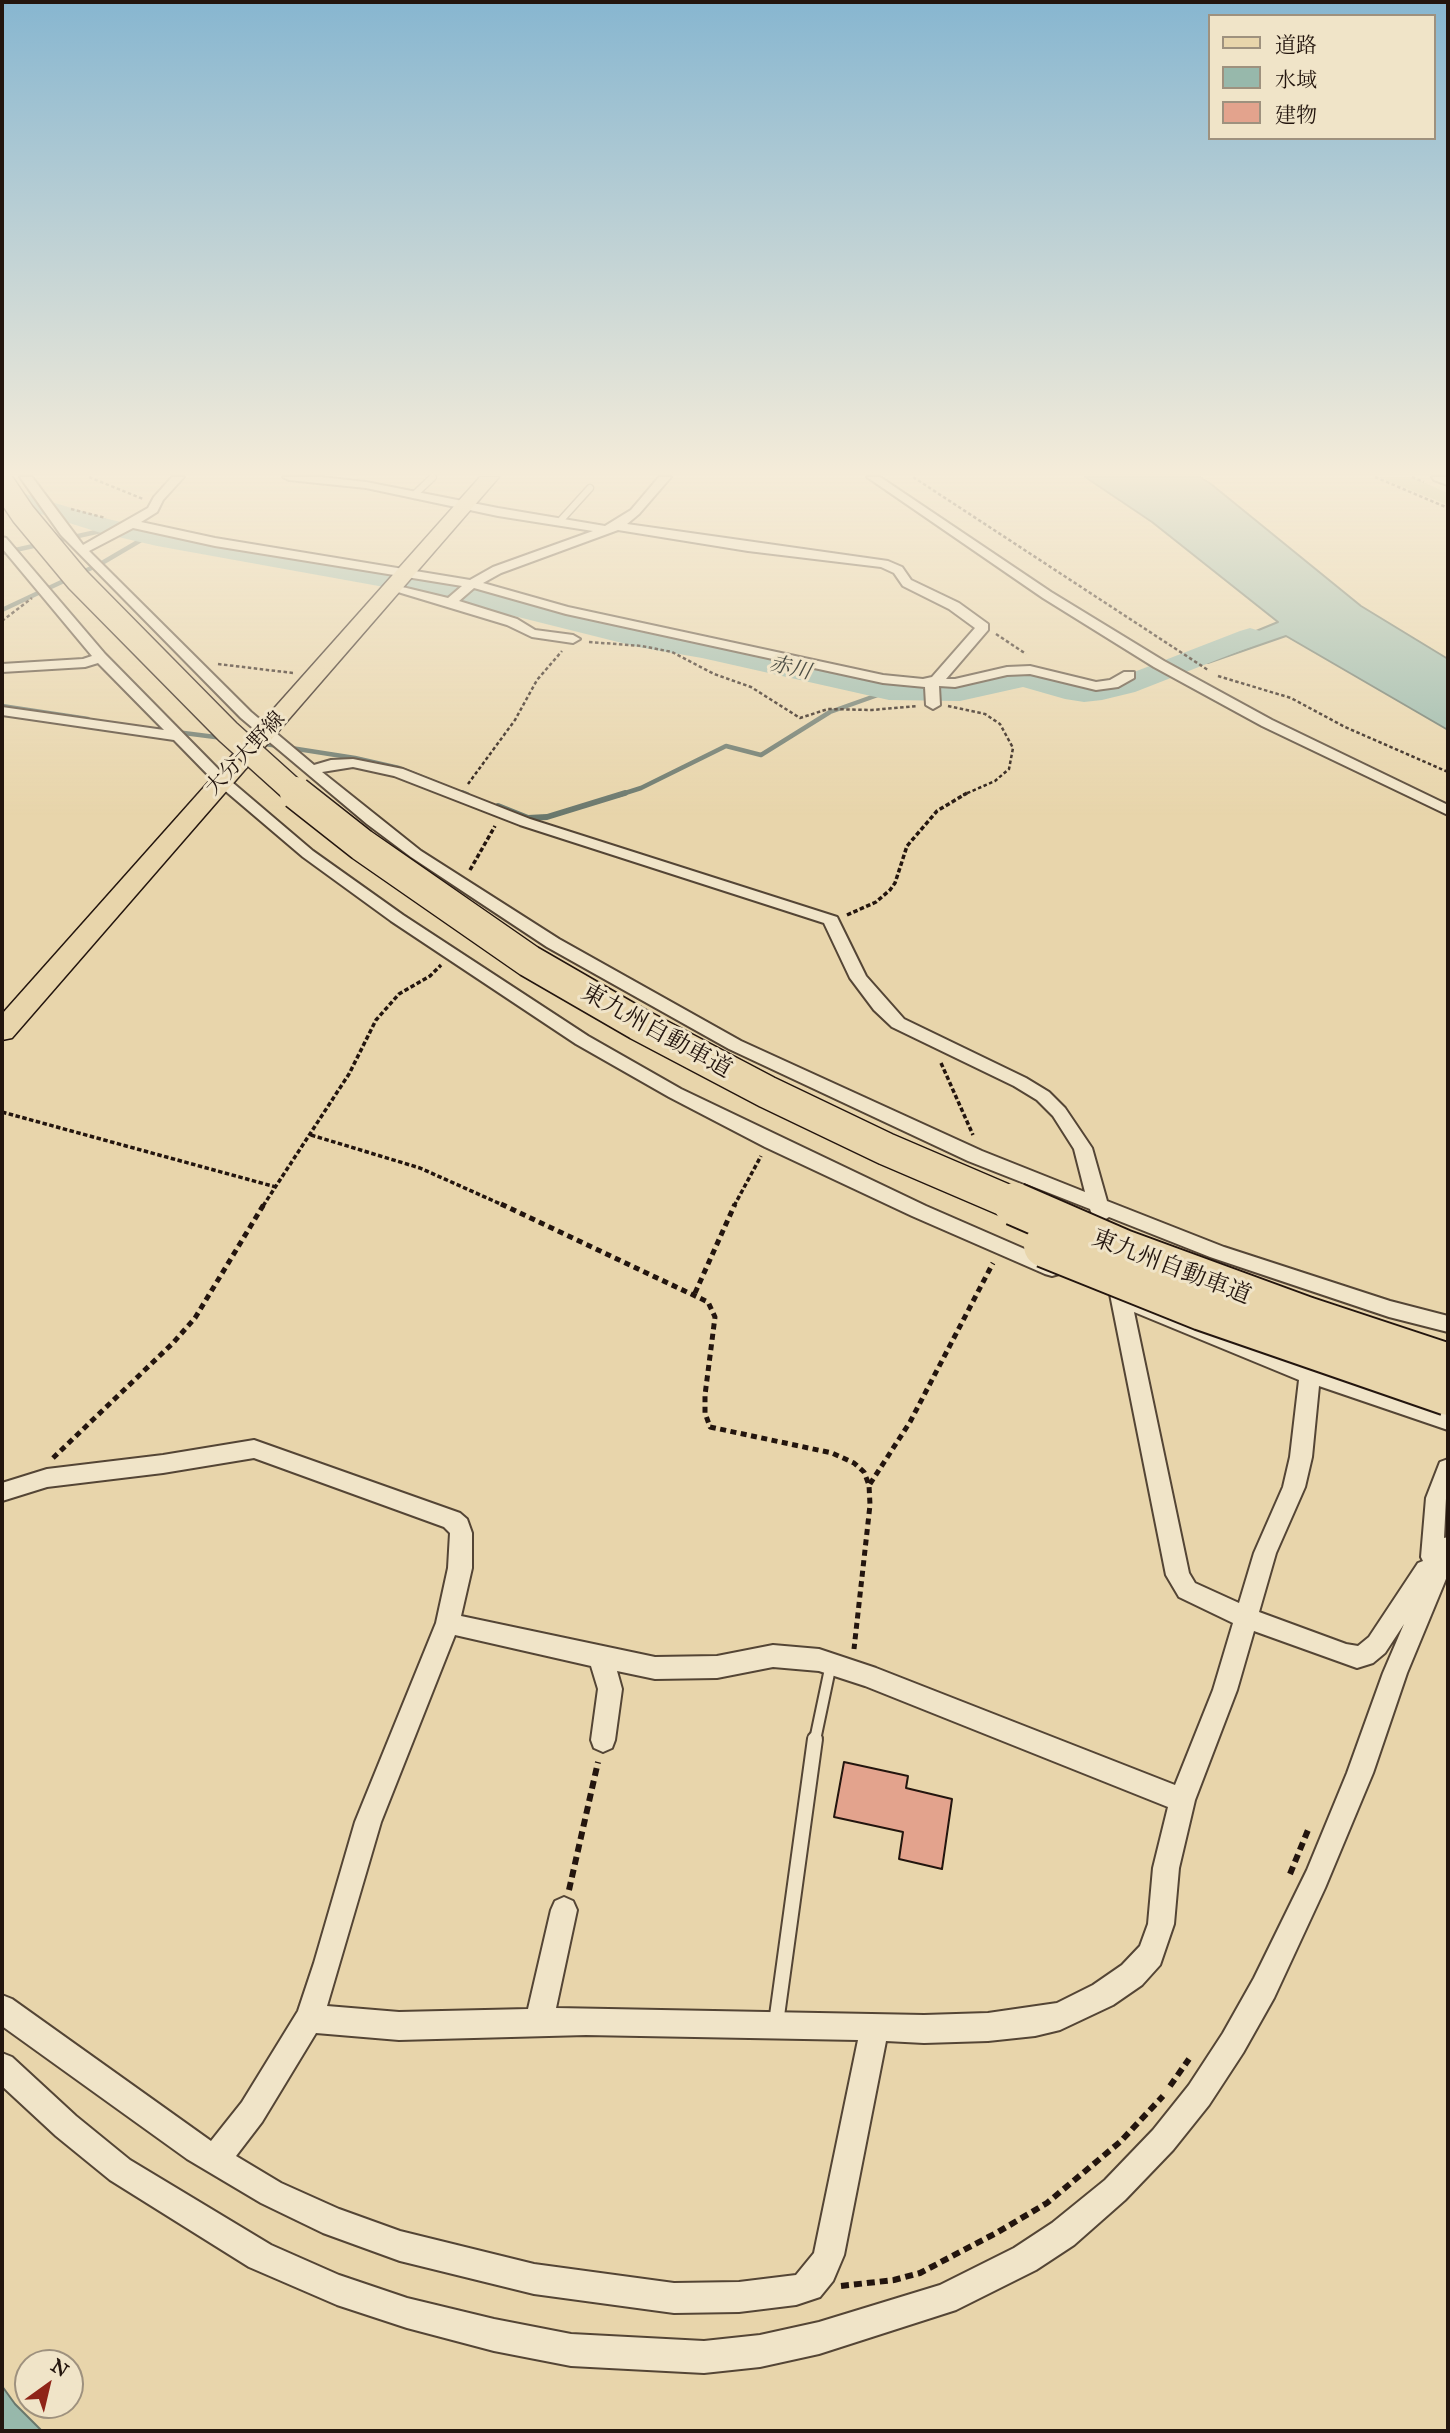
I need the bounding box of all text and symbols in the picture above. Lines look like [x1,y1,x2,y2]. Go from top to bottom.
legend [1208,14,1436,140]
text: 道路 [1275,32,1317,58]
text: 水域 [1275,67,1317,93]
text: 建物 [1275,102,1317,128]
water label: 赤川 [767,652,813,686]
street label: 大分大野線 [201,707,291,801]
street label: 東九州自動車道 [576,979,736,1085]
street label: 東九州自動車道 [1087,1224,1255,1312]
north arrow [14,2349,84,2419]
text: N [47,2354,73,2382]

